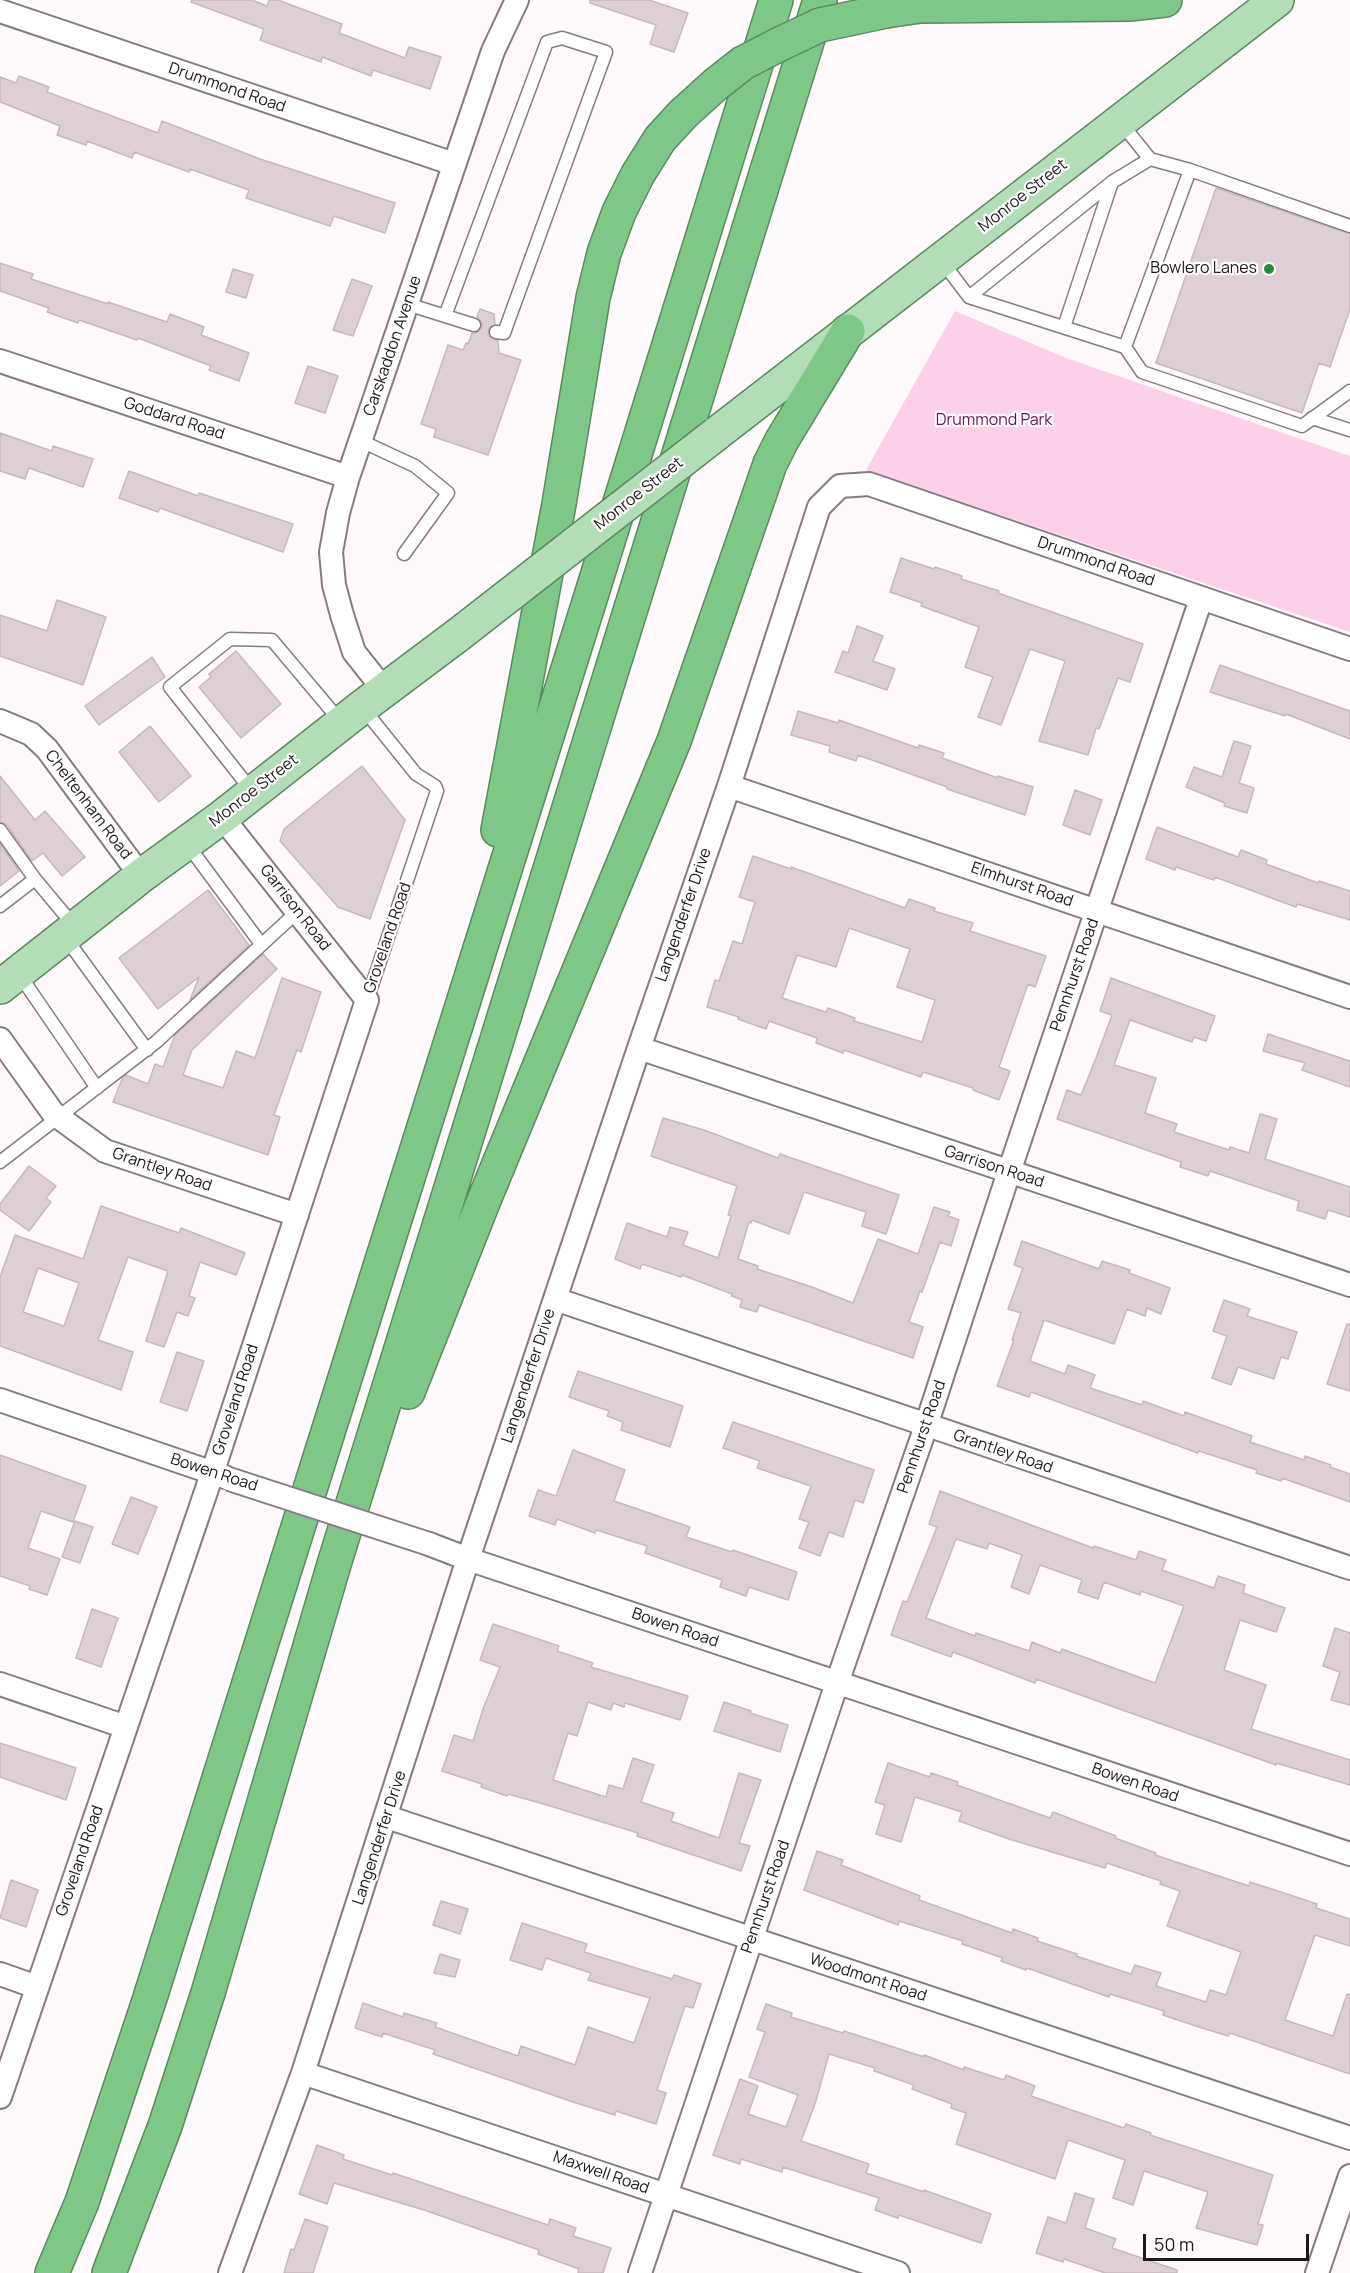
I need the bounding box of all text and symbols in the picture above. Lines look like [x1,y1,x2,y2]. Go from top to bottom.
street label: Drummond Road [166,59,288,117]
street label: Monroe Street [975,155,1071,237]
place label: Bowlero Lanes [1150,259,1257,279]
marker: Bowlero Lanes [1262,262,1276,276]
street label: Carskaddon Avenue [360,273,426,419]
street label: Goddard Road [121,394,227,444]
park label: Drummond Park [936,411,1052,431]
street label: Monroe Street [591,453,687,535]
street label: Drummond Road [1035,533,1157,591]
street label: Cheltenham Road [41,747,135,863]
street label: Monroe Street [206,750,302,832]
street label: Langenderfer Drive [652,846,716,984]
street label: Elmhurst Road [968,859,1076,911]
street label: Garrison Road [255,861,335,955]
street label: Groveland Road [360,880,416,996]
street label: Pennhurst Road [1047,916,1103,1034]
street label: Garrison Road [942,1142,1046,1192]
street label: Grantley Road [110,1144,214,1196]
street label: Langenderfer Drive [498,1306,560,1446]
street label: Groveland Road [209,1342,263,1458]
street label: Pennhurst Road [894,1378,950,1496]
street label: Grantley Road [951,1426,1055,1478]
street label: Bowen Road [168,1450,260,1496]
street label: Bowen Road [629,1604,721,1652]
street label: Bowen Road [1089,1759,1181,1807]
street label: Langenderfer Drive [349,1768,411,1908]
street label: Groveland Road [52,1803,108,1919]
street label: Pennhurst Road [738,1838,794,1956]
street label: Woodmont Road [807,1950,929,2006]
street label: Maxwell Road [550,2148,652,2198]
scale bar [1146,2222,1312,2260]
text: 50 m [1154,2232,1194,2256]

